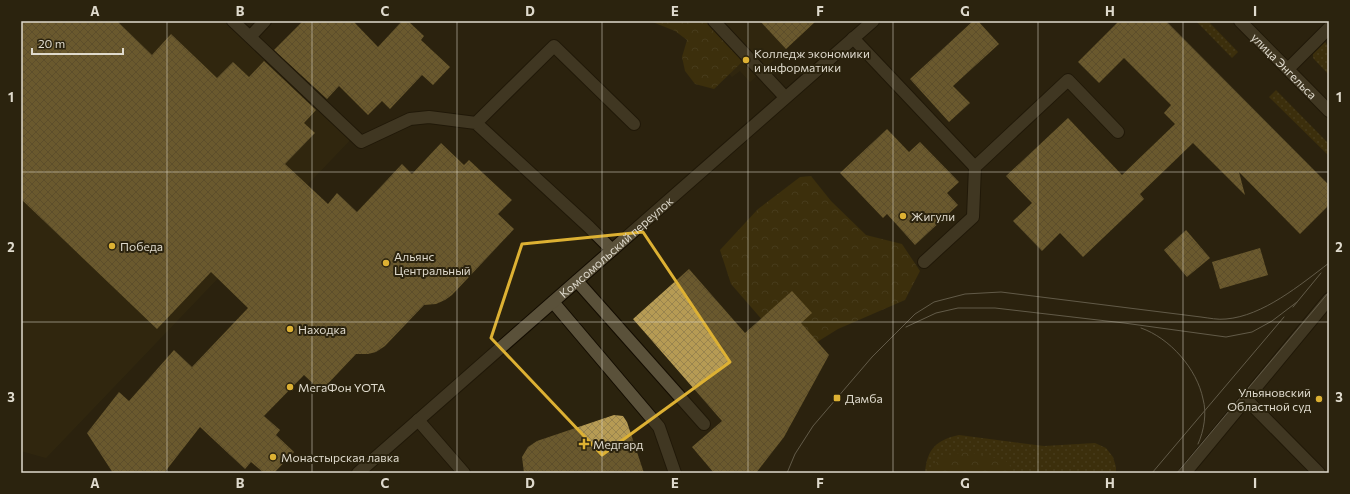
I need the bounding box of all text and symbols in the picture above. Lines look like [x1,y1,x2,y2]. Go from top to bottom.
text: A [90,3,100,19]
text: B [236,3,245,19]
text: C [381,3,390,19]
text: D [525,3,535,19]
text: E [671,3,679,19]
text: F [816,3,824,19]
text: G [960,3,970,19]
text: H [1105,3,1115,19]
text: I [1253,3,1257,19]
scale bar [32,30,123,56]
street label: улица Энгельса [1249,30,1320,102]
text: 20 m [38,36,65,50]
place label: Колледж экономики и информатики [754,46,870,74]
marker: Колледж экономики и информатики [741,55,751,65]
text: 1 [8,89,14,105]
text: 1 [1336,89,1342,105]
street label: Комсомольский переулок [556,193,676,300]
place label: Жигули [911,209,955,223]
marker: Жигули [898,211,908,221]
text: 2 [7,239,15,255]
place label: Победа [120,239,163,253]
text: 2 [1335,239,1343,255]
marker: Победа [107,241,117,251]
place label: Альянс Центральный [394,249,471,277]
marker: Альянс Центральный [381,258,391,268]
place label: Находка [298,322,346,336]
marker: Находка [285,324,295,334]
place label: МегаФон YOTA [298,380,386,394]
marker: МегаФон YOTA [285,382,295,392]
place label: Ульяновский Областной суд [1227,385,1311,413]
text: 3 [7,389,15,405]
text: 3 [1335,389,1343,405]
place label: Дамба [845,391,883,405]
marker: Дамба [832,393,842,403]
marker: Ульяновский Областной суд [1314,394,1324,404]
place label: Медгард [593,437,643,451]
marker: Медгард [578,438,590,450]
place label: Монастырская лавка [281,450,399,464]
marker: Монастырская лавка [268,452,278,462]
text: A [90,475,100,491]
text: B [236,475,245,491]
text: C [381,475,390,491]
text: D [525,475,535,491]
text: E [671,475,679,491]
text: F [816,475,824,491]
text: G [960,475,970,491]
text: H [1105,475,1115,491]
text: I [1253,475,1257,491]

